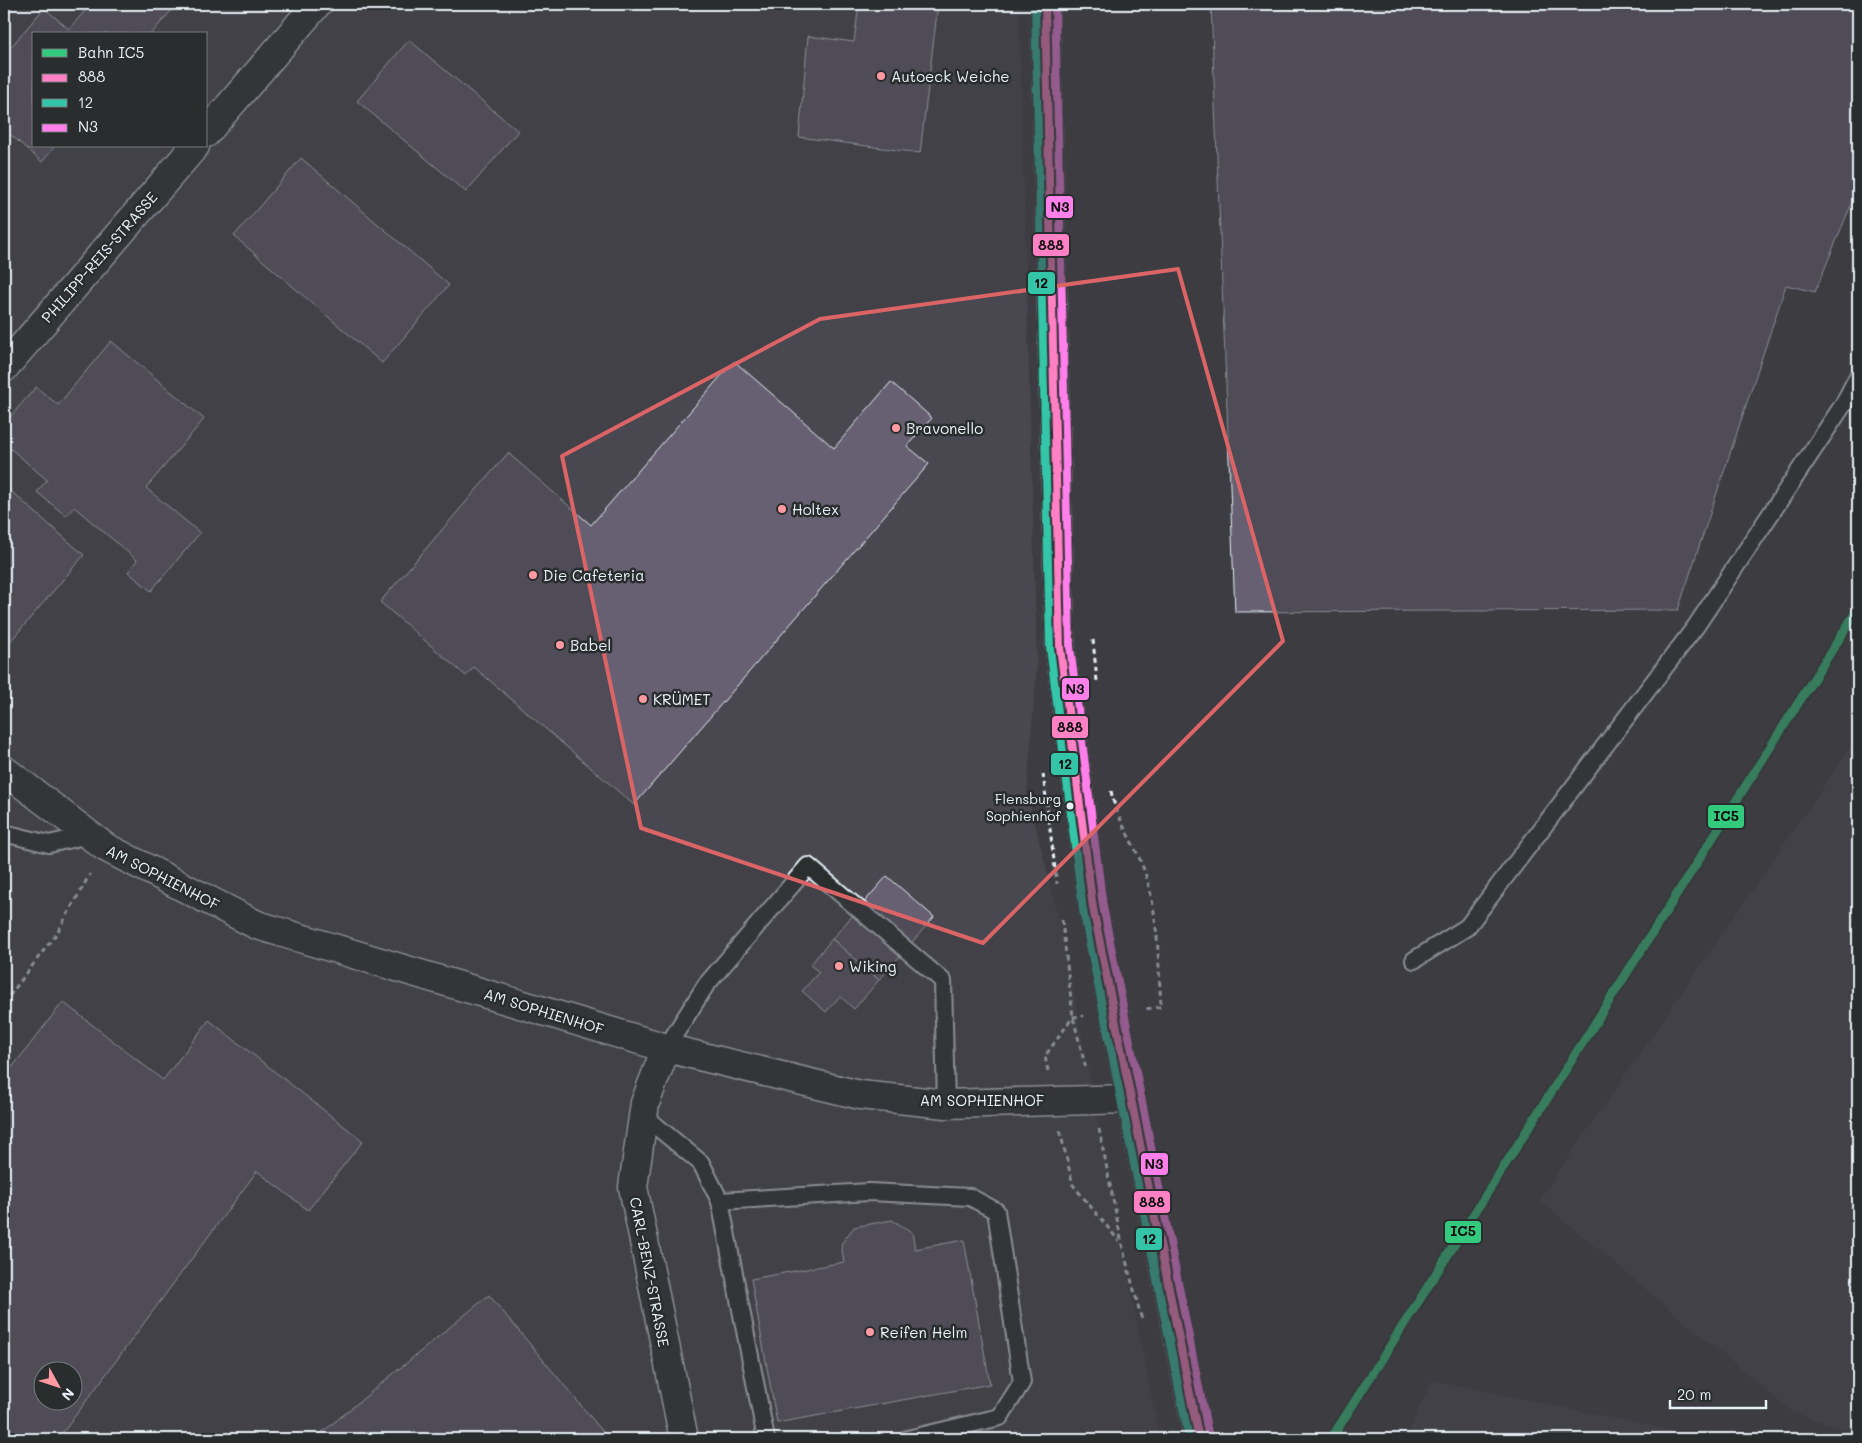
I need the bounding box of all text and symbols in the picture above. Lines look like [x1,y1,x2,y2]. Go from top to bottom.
legend [32,32,208,148]
text: Bahn IC5 [78,42,144,62]
text: 888 [78,66,105,86]
place label: Autoeck Weiche [891,66,1010,86]
marker: Autoeck Weiche [875,70,887,82]
text: 12 [78,92,93,112]
text: N3 [78,116,98,136]
street label: PHILIPP-REIS-STRASSE [37,187,162,327]
line badge: N3 [1045,195,1074,219]
text: N3 [1050,197,1070,216]
line badge: 888 [1032,233,1070,257]
text: 888 [1038,235,1064,254]
line badge: 12 [1027,271,1056,295]
text: 12 [1034,273,1048,292]
place label: Bravonello [906,418,983,438]
marker: Bravonello [890,422,902,434]
place label: Holtex [792,499,839,519]
marker: Holtex [776,503,788,515]
place label: Die Cafeteria [543,565,645,585]
marker: Die Cafeteria [527,569,539,581]
place label: Babel [570,635,611,655]
marker: Babel [554,639,566,651]
line badge: N3 [1061,677,1090,701]
text: N3 [1065,679,1085,698]
place label: KRÜMET [653,689,711,709]
marker: KRÜMET [637,693,649,705]
line badge: 888 [1051,715,1089,739]
text: 888 [1057,717,1083,736]
line badge: 12 [1050,752,1079,776]
text: 12 [1058,754,1072,773]
place label: Flensburg Sophienhof [986,789,1062,825]
marker: Flensburg Sophienhof [1065,801,1075,811]
line badge: IC5 [1707,804,1745,829]
text: IC5 [1713,806,1739,825]
street label: AM SOPHIENHOF [103,840,223,914]
place label: Wiking [849,956,897,976]
marker: Wiking [833,960,845,972]
street label: AM SOPHIENHOF [482,983,606,1039]
street label: AM SOPHIENHOF [920,1090,1044,1110]
line badge: N3 [1140,1152,1169,1176]
text: N3 [1144,1154,1164,1173]
line badge: 888 [1133,1190,1171,1214]
text: 888 [1139,1192,1165,1211]
street label: CARL-BENZ-STRASSE [626,1195,674,1349]
line badge: IC5 [1444,1220,1482,1244]
text: IC5 [1450,1221,1476,1240]
line badge: 12 [1135,1227,1163,1251]
text: 12 [1142,1229,1156,1248]
place label: Reifen Helm [880,1322,967,1342]
marker: Reifen Helm [864,1326,876,1338]
north arrow [32,1360,82,1410]
scale bar [1670,1378,1766,1410]
text: N [58,1384,79,1405]
text: 20 m [1677,1384,1711,1404]

